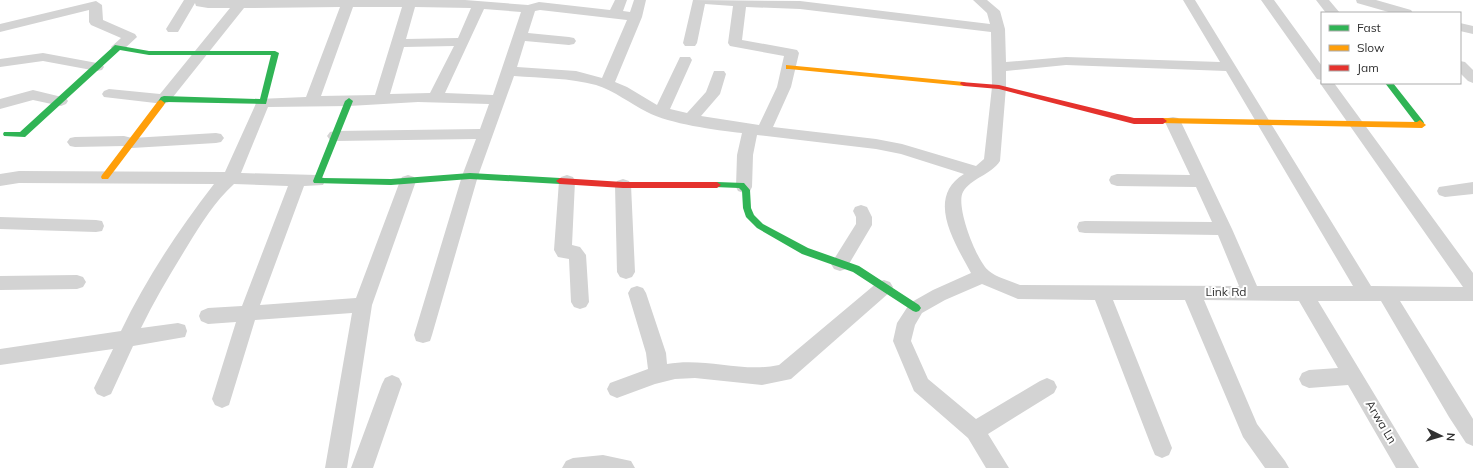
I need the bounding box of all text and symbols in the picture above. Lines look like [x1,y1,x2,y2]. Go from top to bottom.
legend [1321,12,1461,84]
text: Fast [1357,20,1381,35]
text: Slow [1357,40,1385,55]
text: Jam [1357,60,1379,75]
street label: Link Rd [1205,284,1247,299]
street label: Arwa Ln [1363,397,1400,446]
north arrow [1421,416,1461,456]
text: N [1444,432,1458,442]

